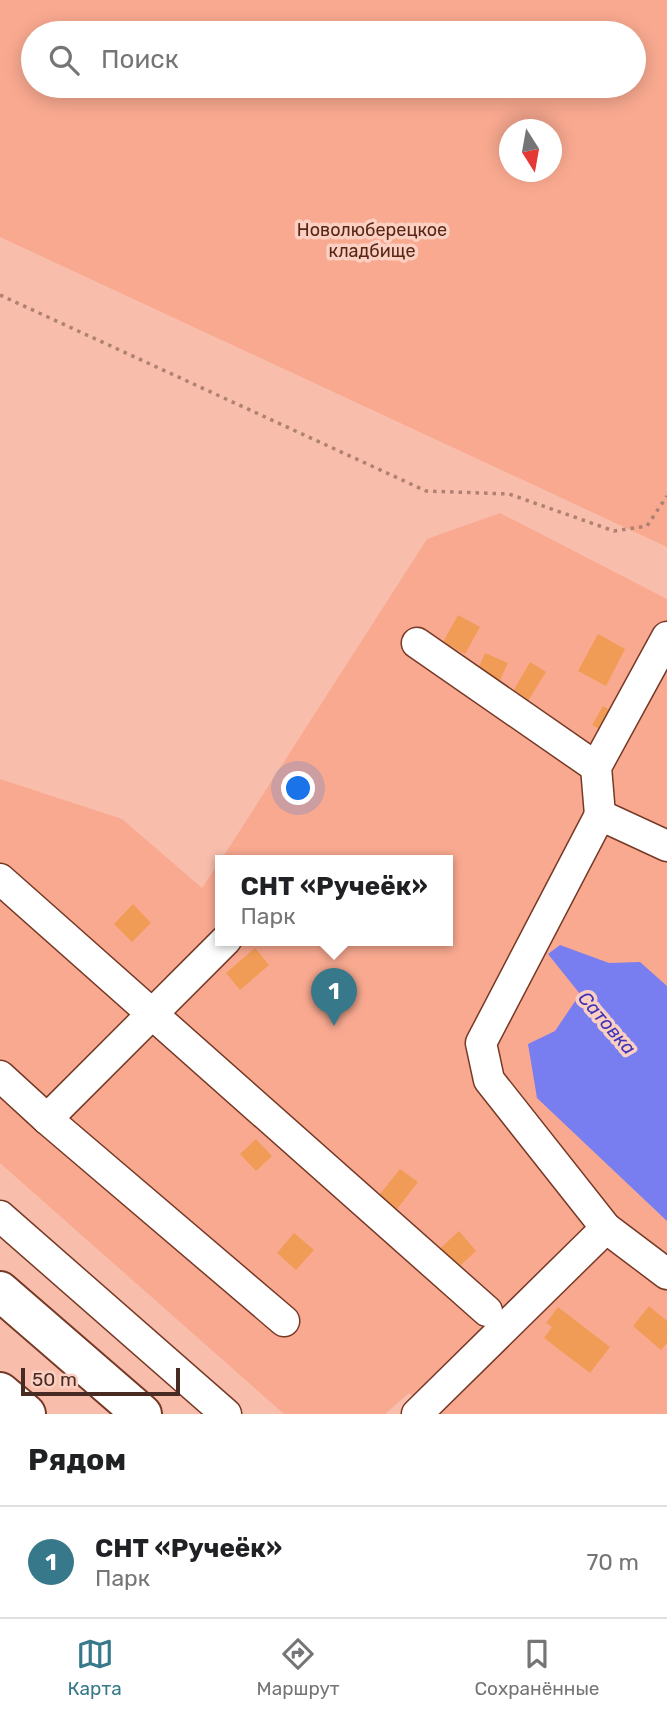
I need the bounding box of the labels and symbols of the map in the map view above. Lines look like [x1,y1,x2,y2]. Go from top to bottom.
north arrow [499,119,562,182]
park label: Новолюберецкое кладбище [297,219,447,262]
your location [281,771,315,805]
pin: 1 [311,968,357,1026]
water label: Сатовка [573,987,641,1059]
scale bar [21,1365,180,1397]

